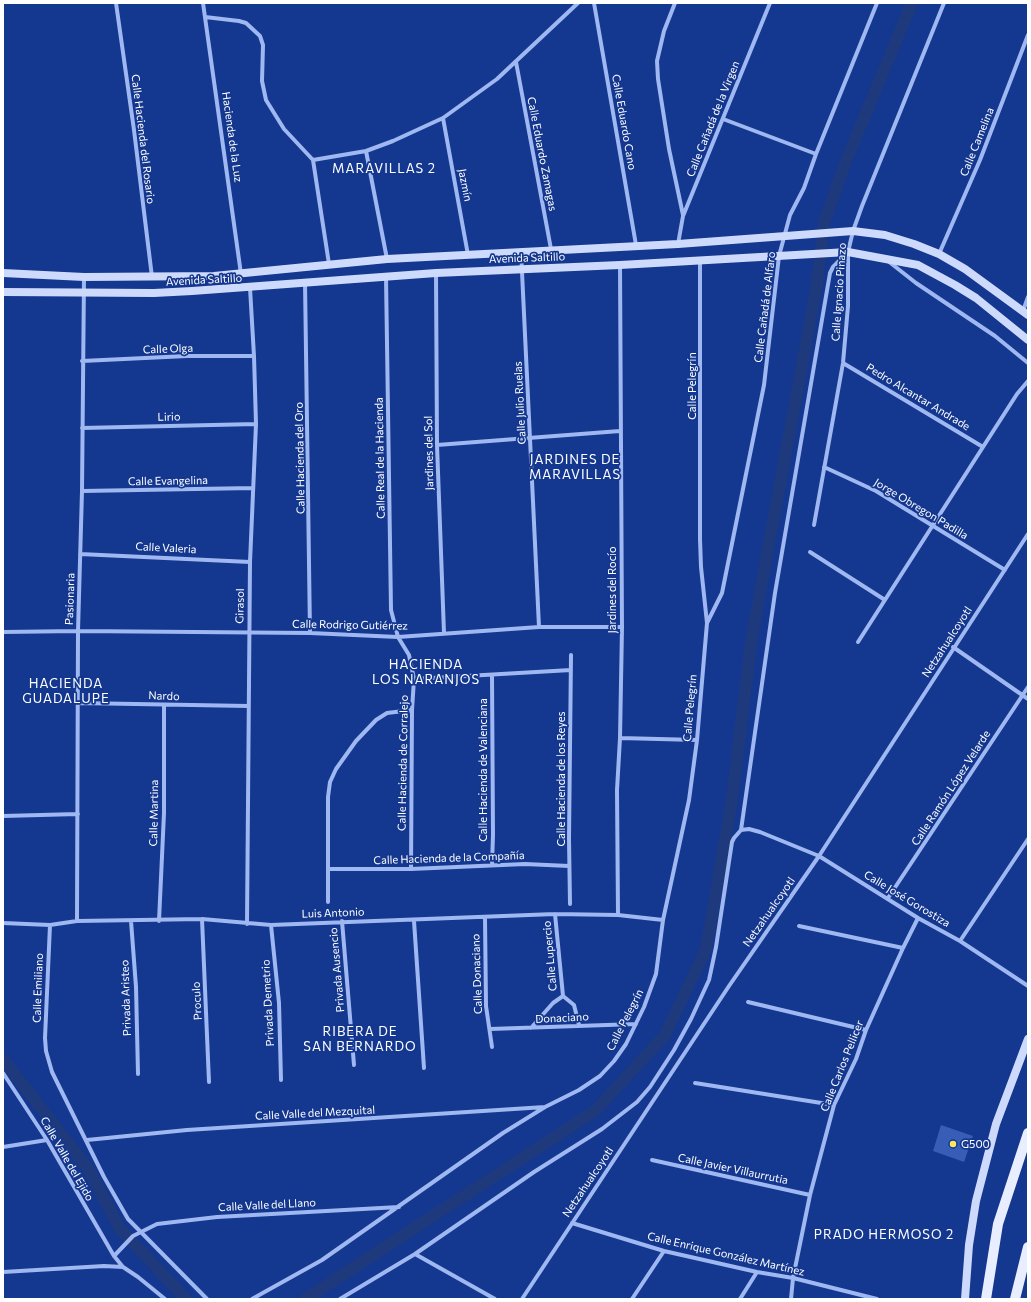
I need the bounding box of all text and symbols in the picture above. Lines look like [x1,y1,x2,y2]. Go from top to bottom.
street label: Calle Cañadá de la Virgen [684,59,742,179]
street label: Calle Hacienda del Rosario [129,73,157,205]
street label: Calle Eduardo Cano [609,73,639,171]
street label: Hacienda de la Luz [219,91,245,183]
street label: Calle Eduardo Zamagas [524,96,560,212]
street label: Calle Camelina [957,106,997,178]
district label: MARAVILLAS 2 [332,161,436,177]
street label: Jazmín [455,167,475,203]
street label: Calle Ignacio Pinazo [829,242,849,342]
street label: Avenida Saltillo [489,250,565,266]
street label: Calle Cañadá de Alfaro [752,251,778,363]
street label: Avenida Saltillo [166,271,242,289]
street label: Calle Olga [143,342,193,356]
street label: Calle Pelegrín [685,352,699,420]
street label: Calle Julio Ruelas [511,361,529,445]
street label: Pedro Alcantar Andrade [864,361,972,433]
street label: Calle Real de la Hacienda [372,397,388,519]
street label: Calle Hacienda del Oro [292,402,308,514]
street label: Lirio [157,410,181,424]
street label: Jardines del Sol [422,416,436,490]
district label: JARDINES DE MARAVILLAS [529,452,621,483]
street label: Calle Evangelina [128,474,208,488]
street label: Jorge Obregon Padilla [872,476,970,542]
street label: Calle Valeria [135,540,197,556]
street label: Jardines del Rocío [605,546,619,634]
street label: Pasionaria [62,573,78,625]
street label: Girasol [233,588,247,624]
street label: Netzahualcoyotl [919,604,975,680]
street label: Calle Rodrigo Gutiérrez [292,617,408,633]
district label: HACIENDA LOS NARANJOS [372,657,480,688]
street label: Calle Pelegrín [680,674,700,742]
district label: HACIENDA GUADALUPE [22,676,110,707]
street label: Nardo [148,689,180,703]
street label: Calle Hacienda de Corralejo [395,695,411,831]
street label: Calle Hacienda de Valenciana [476,698,490,842]
street label: Calle Hacienda de los Reyes [554,712,568,846]
street label: Calle Ramón López Velarde [909,728,993,848]
street label: Calle Martina [147,780,161,846]
street label: Calle Hacienda de la Compañía [373,849,525,867]
street label: Calle José Gorostiza [862,868,952,930]
street label: Netzahualcoyotl [740,875,798,949]
street label: Luis Antonio [301,905,365,921]
street label: Calle Lupercio [540,920,560,992]
street label: Privada Ausencio [327,927,347,1013]
street label: Calle Donaciano [469,934,485,1014]
street label: Calle Emiliano [30,953,46,1023]
street label: Privada Demetrio [259,959,277,1047]
street label: Privada Aristeo [118,960,134,1036]
street label: Proculo [189,981,205,1021]
street label: Calle Pelegrín [604,987,646,1053]
street label: Donaciano [535,1010,589,1026]
street label: Calle Carlos Pellicer [818,1018,866,1114]
district label: RIBERA DE SAN BERNARDO [303,1024,417,1055]
street label: Calle Valle del Mezquital [255,1103,375,1123]
street label: Calle Valle del Ejido [37,1115,97,1203]
place label: G500 [961,1137,990,1151]
marker: G500 [948,1139,958,1149]
street label: Netzahualcoyotl [560,1144,616,1220]
street label: Calle Javier Villaurrutia [677,1151,789,1187]
street label: Calle Valle del Llano [218,1196,316,1214]
district label: PRADO HERMOSO 2 [814,1227,954,1243]
street label: Calle Enrique González Martínez [646,1229,806,1279]

